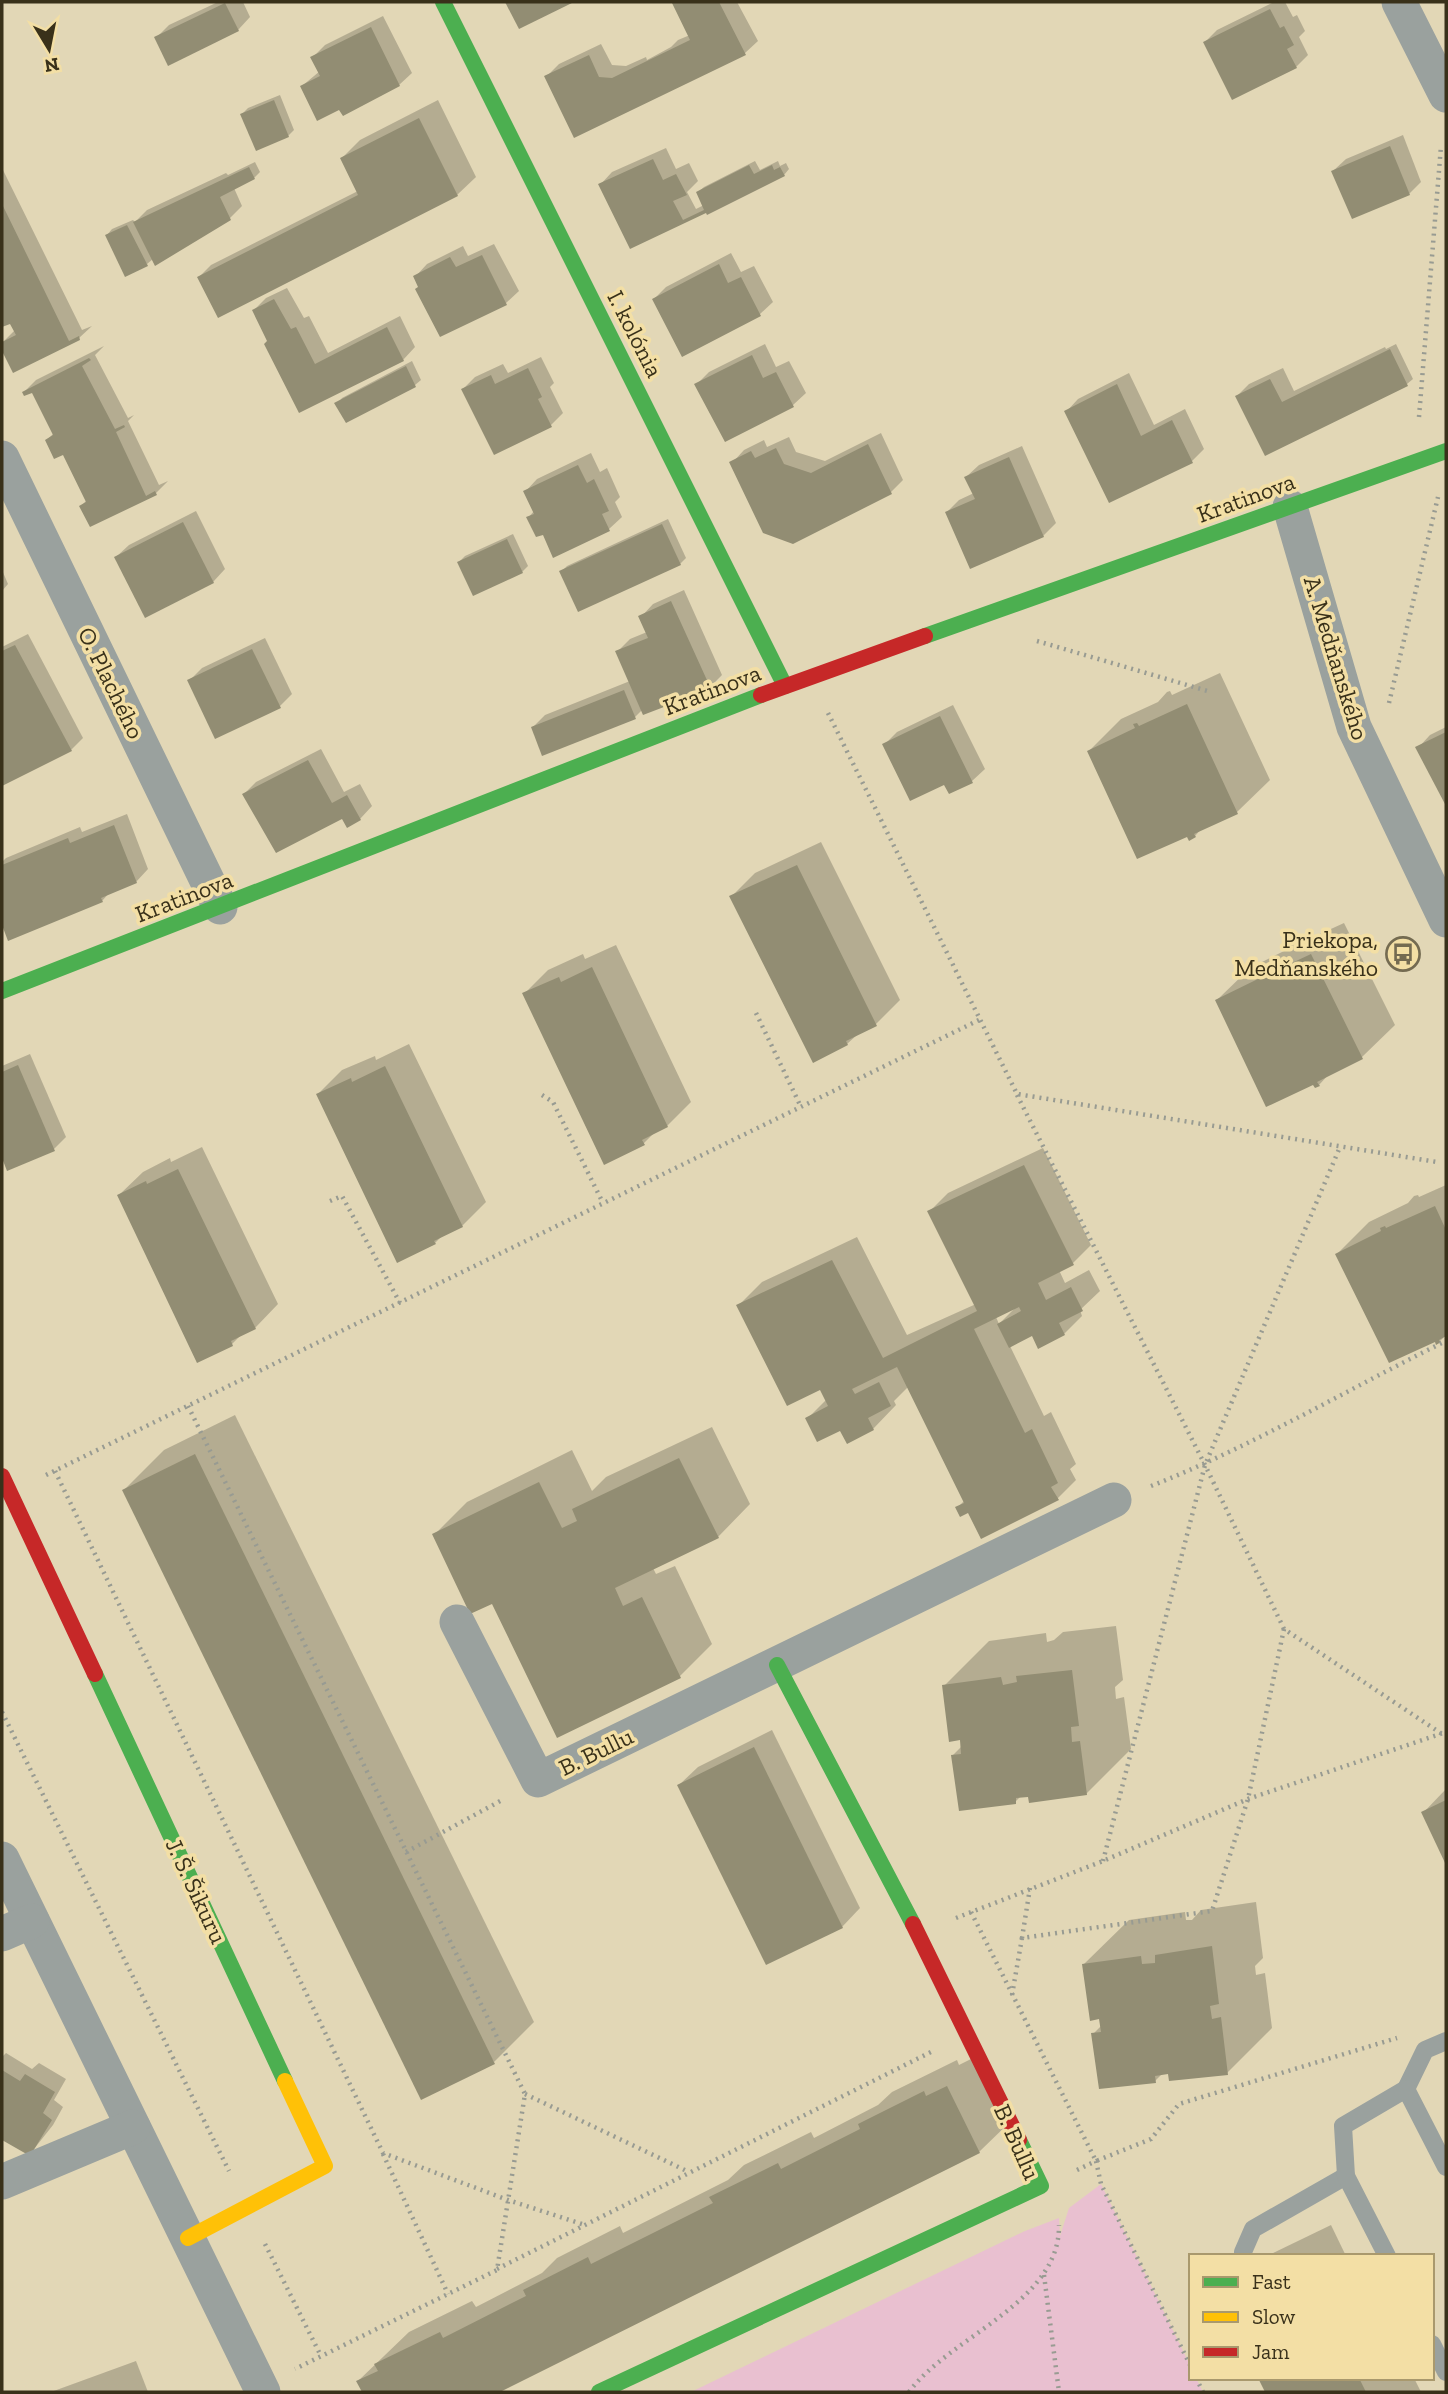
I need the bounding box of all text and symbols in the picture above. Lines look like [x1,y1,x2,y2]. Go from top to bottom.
north arrow [14,14,84,84]
text: N [43,53,61,78]
street label: I. kolónia [601,286,670,382]
street label: Kratinova [1193,466,1299,529]
street label: A. Medňanského [1298,572,1375,743]
street label: O. Plachého [72,622,151,743]
street label: Kratinova [659,658,765,721]
street label: Kratinova [131,865,237,928]
place label: Priekopa, Medňanského [1234,925,1378,982]
bus stop icon: Priekopa, Medňanského [1384,935,1422,973]
street label: B. Bullu [554,1721,638,1782]
street label: J. Š. Šikuru [159,1834,234,1949]
street label: B. Bullu [988,2100,1047,2184]
legend [1189,2254,1434,2380]
text: Fast [1252,2269,1291,2294]
text: Slow [1252,2304,1295,2329]
text: Jam [1252,2339,1289,2364]

